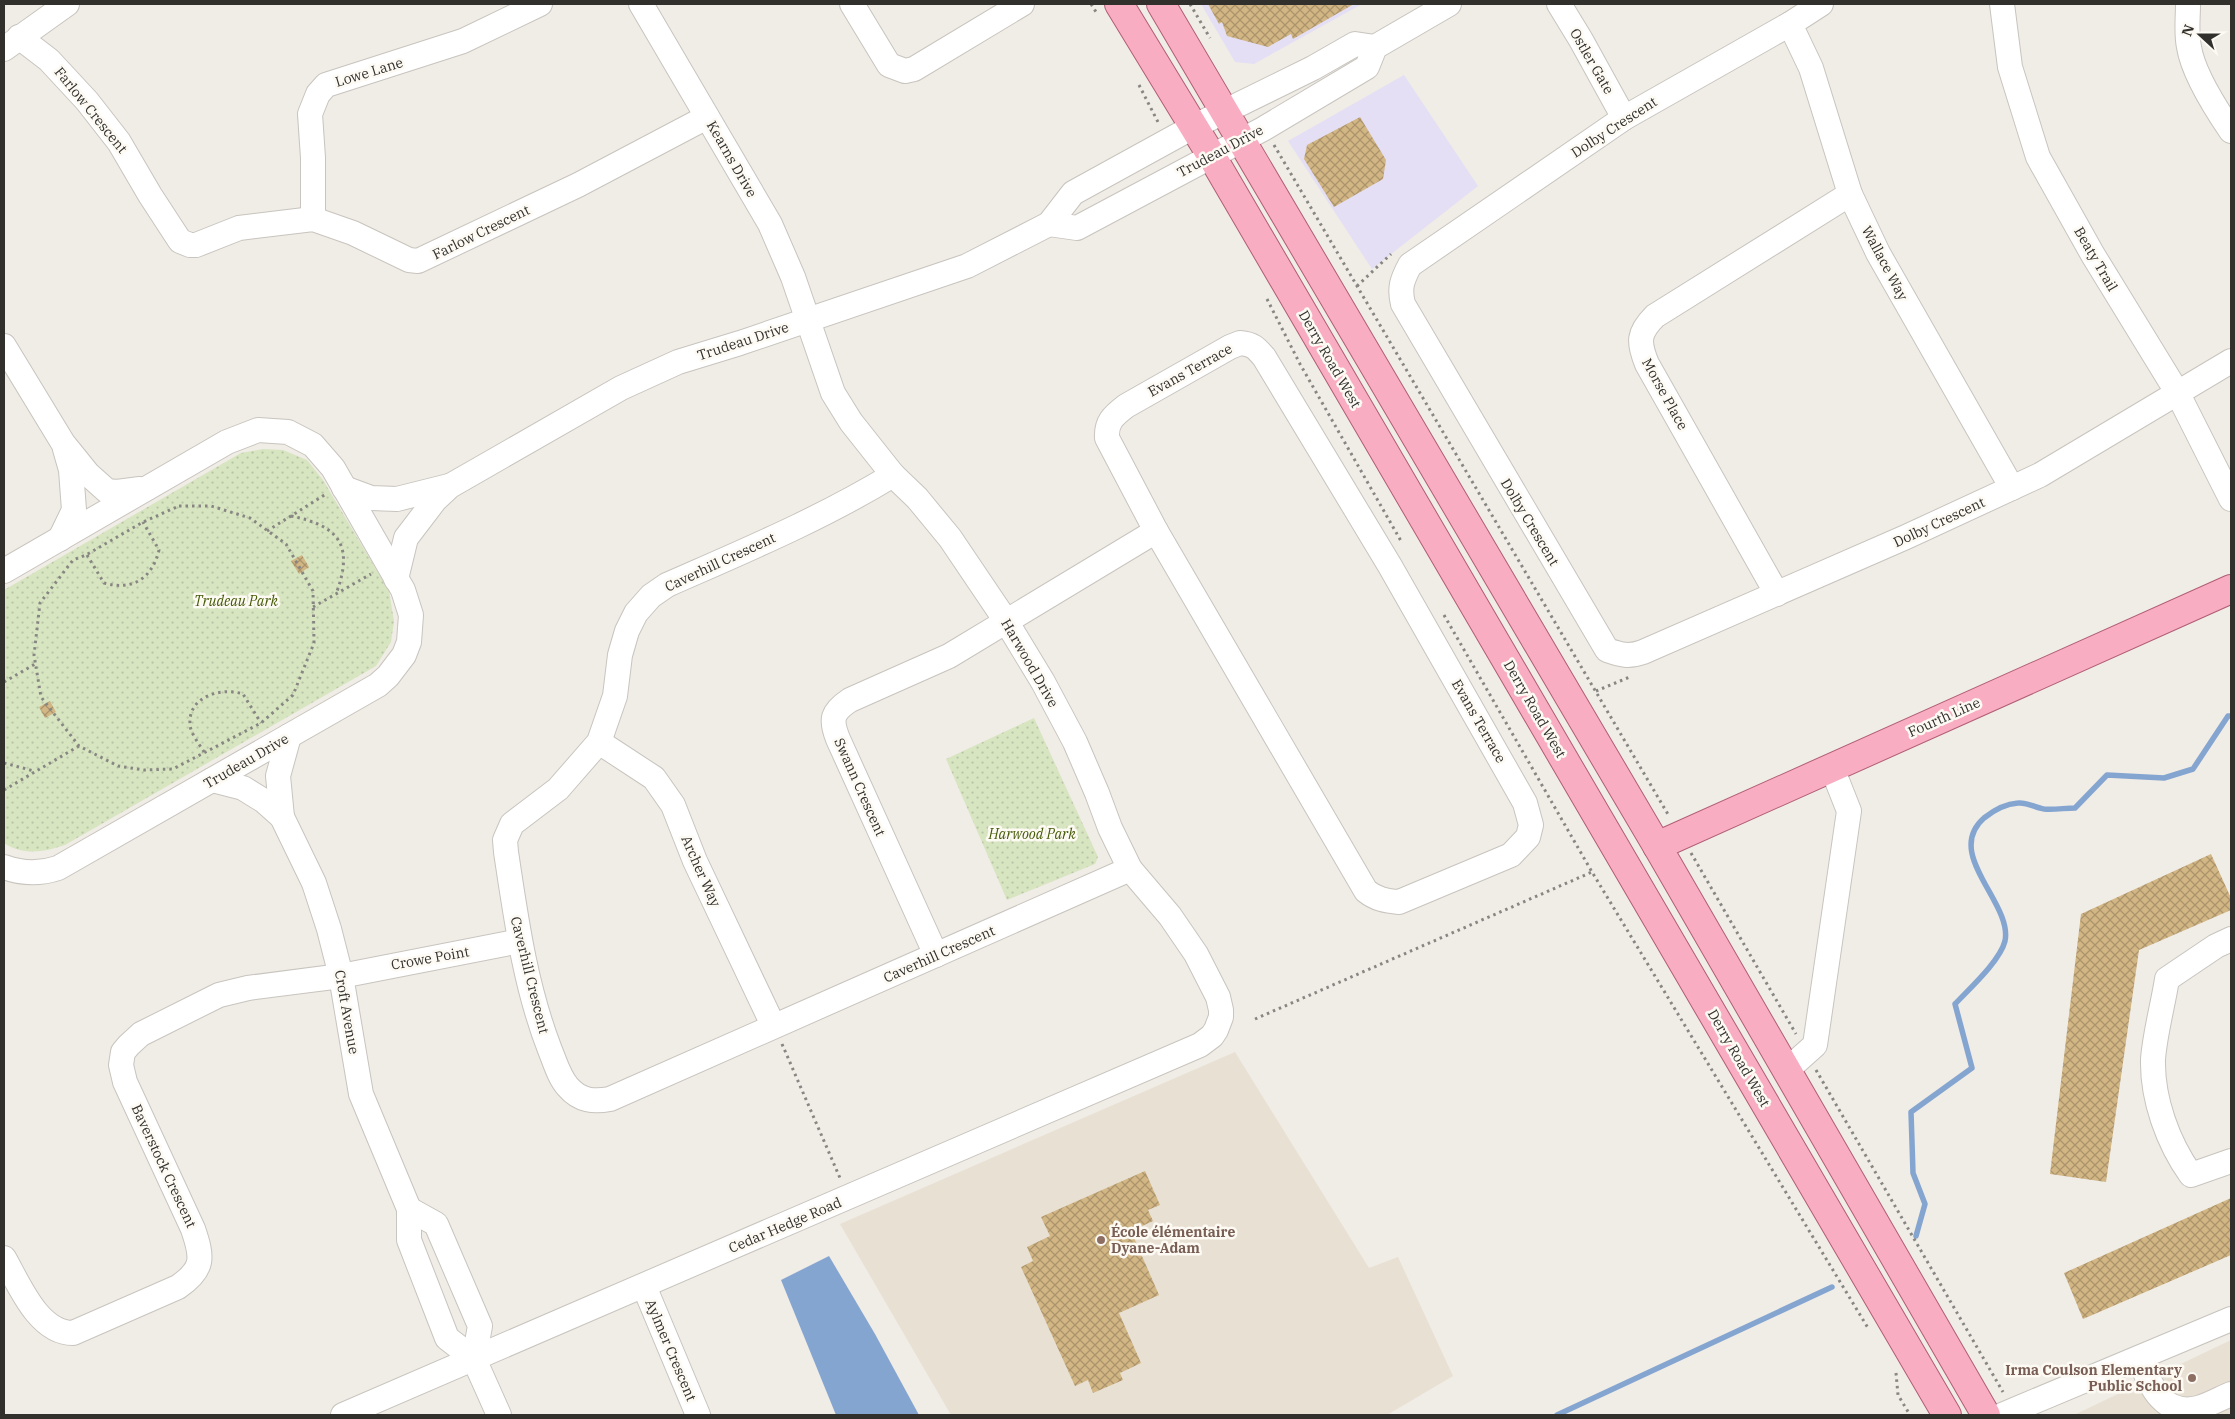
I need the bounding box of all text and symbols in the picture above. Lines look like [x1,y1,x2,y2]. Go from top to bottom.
north arrow [2175,10,2225,60]
text: N [2177,22,2198,39]
street label: Ostler Gate [1566,25,1618,97]
street label: Lowe Lane [333,53,405,91]
street label: Farlow Crescent [51,63,131,157]
street label: Dolby Crescent [1568,92,1660,161]
street label: Kearns Drive [703,118,761,200]
street label: Trudeau Drive [1174,121,1266,181]
street label: Farlow Crescent [429,201,533,263]
street label: Wallace Way [1858,223,1912,304]
street label: Beaty Trail [2070,224,2122,294]
street label: Derry Road West [1295,307,1365,411]
street label: Trudeau Drive [695,318,791,364]
street label: Evans Terrace [1145,339,1235,401]
street label: Morse Place [1638,355,1692,433]
street label: Dolby Crescent [1497,475,1563,569]
street label: Dolby Crescent [1890,493,1988,551]
street label: Caverhill Crescent [662,528,778,596]
park label: Trudeau Park [194,592,279,610]
street label: Harwood Drive [997,616,1063,710]
street label: Derry Road West [1500,657,1570,761]
street label: Evans Terrace [1448,676,1510,766]
street label: Fourth Line [1905,693,1983,741]
street label: Trudeau Drive [200,729,292,793]
street label: Swann Crescent [830,735,890,839]
park label: Harwood Park [987,825,1076,843]
street label: Archer Way [677,832,725,910]
street label: Caverhill Crescent [507,915,553,1036]
street label: Caverhill Crescent [880,921,998,987]
street label: Crowe Point [389,942,471,974]
street label: Croft Avenue [331,969,363,1055]
street label: Derry Road West [1704,1006,1774,1110]
street label: Baverstock Crescent [127,1101,201,1231]
street label: Cedar Hedge Road [726,1193,845,1257]
place label: École élémentaire Dyane-Adam [1111,1222,1235,1257]
marker: École élémentaire Dyane-Adam [1095,1234,1107,1246]
street label: Aylmer Crescent [641,1296,701,1404]
place label: Irma Coulson Elementary Public School [2005,1361,2182,1395]
marker: Irma Coulson Elementary Public School [2186,1372,2198,1384]

